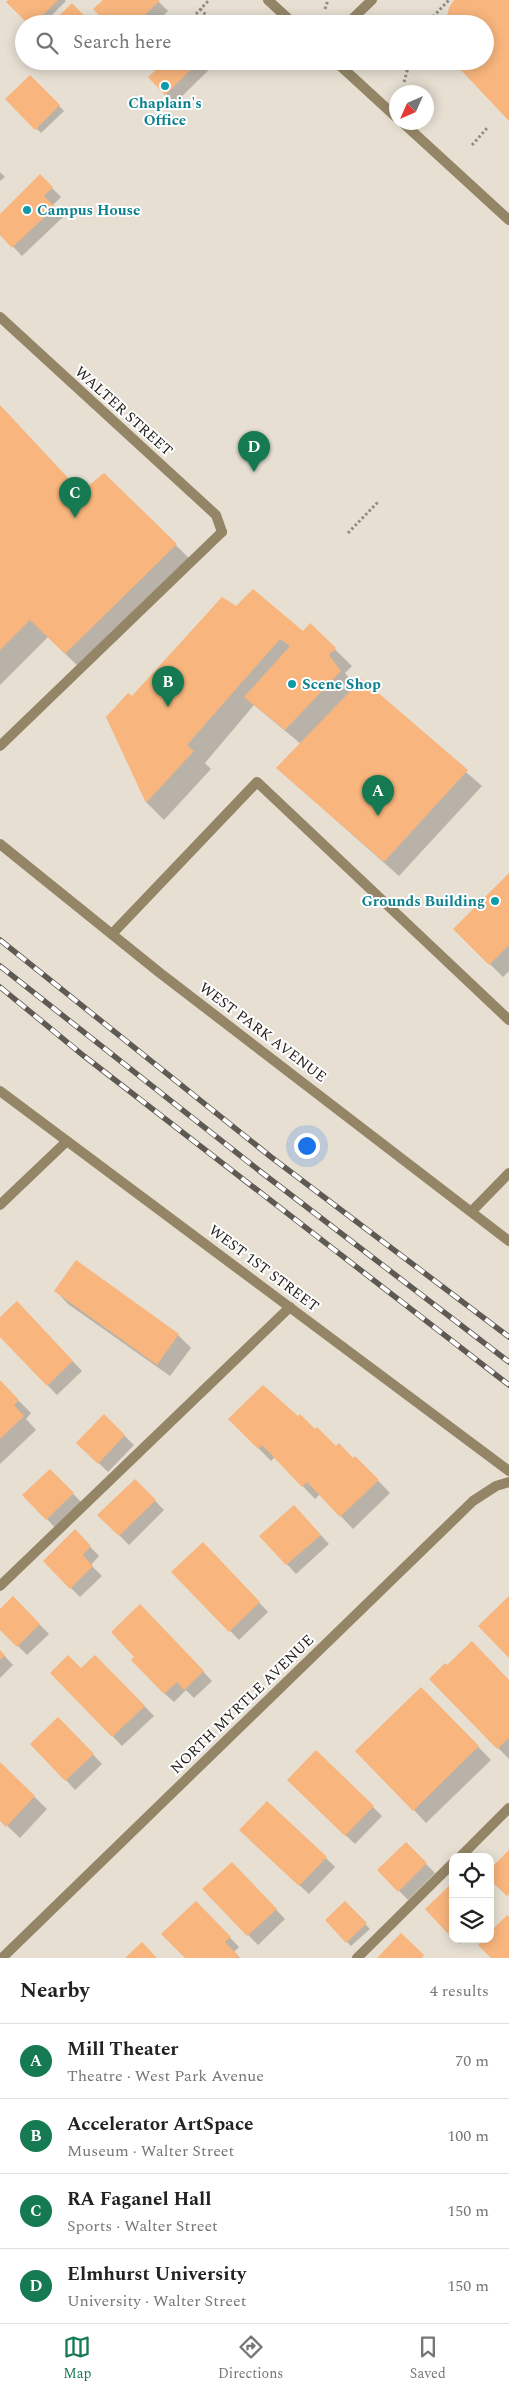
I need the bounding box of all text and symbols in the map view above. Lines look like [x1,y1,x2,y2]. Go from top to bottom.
search box [15,15,494,70]
text: Search here [73,28,172,57]
icon: search [33,29,61,57]
marker: Chaplain's Office [159,80,171,92]
north arrow [389,85,434,130]
place label: Chaplain's Office [128,92,202,132]
place label: Campus House [37,199,141,222]
marker: Campus House [21,204,33,216]
street label: WALTER STREET [69,361,178,462]
pin: D [238,431,270,472]
pin: C [59,477,91,518]
pin: B [152,666,184,707]
place label: Scene Shop [302,673,381,696]
marker: Scene Shop [286,678,298,690]
pin: A [362,775,394,816]
place label: Grounds Building [361,890,485,913]
marker: Grounds Building [489,895,501,907]
street label: WEST PARK AVENUE [194,977,331,1088]
your location [294,1133,320,1159]
street label: WEST 1ST STREET [204,1219,324,1318]
street label: NORTH MYRTLE AVENUE [165,1629,319,1779]
map controls [449,1853,494,1943]
button: locate [449,1853,494,1898]
button: layers [449,1898,494,1943]
text: Nearby [20,1975,90,2007]
text: 4 results [430,1979,489,2003]
text: Mill Theater [67,2035,178,2064]
text: A [30,2049,42,2073]
text: 70 m [455,2049,489,2073]
text: Theatre · West Park Avenue [67,2064,264,2088]
text: Accelerator ArtSpace [67,2110,253,2139]
text: B [30,2124,42,2148]
text: 100 m [447,2124,489,2148]
text: Museum · Walter Street [67,2139,234,2163]
text: RA Faganel Hall [67,2185,211,2214]
text: C [30,2199,42,2223]
text: 150 m [447,2199,489,2223]
text: Sports · Walter Street [67,2214,218,2238]
text: Elmhurst University [67,2260,246,2289]
text: D [30,2274,42,2298]
text: 150 m [447,2274,489,2298]
text: University · Walter Street [67,2289,246,2313]
tab: Map [63,2333,91,2384]
tab: Directions [218,2333,283,2384]
tab: Saved [410,2333,446,2384]

